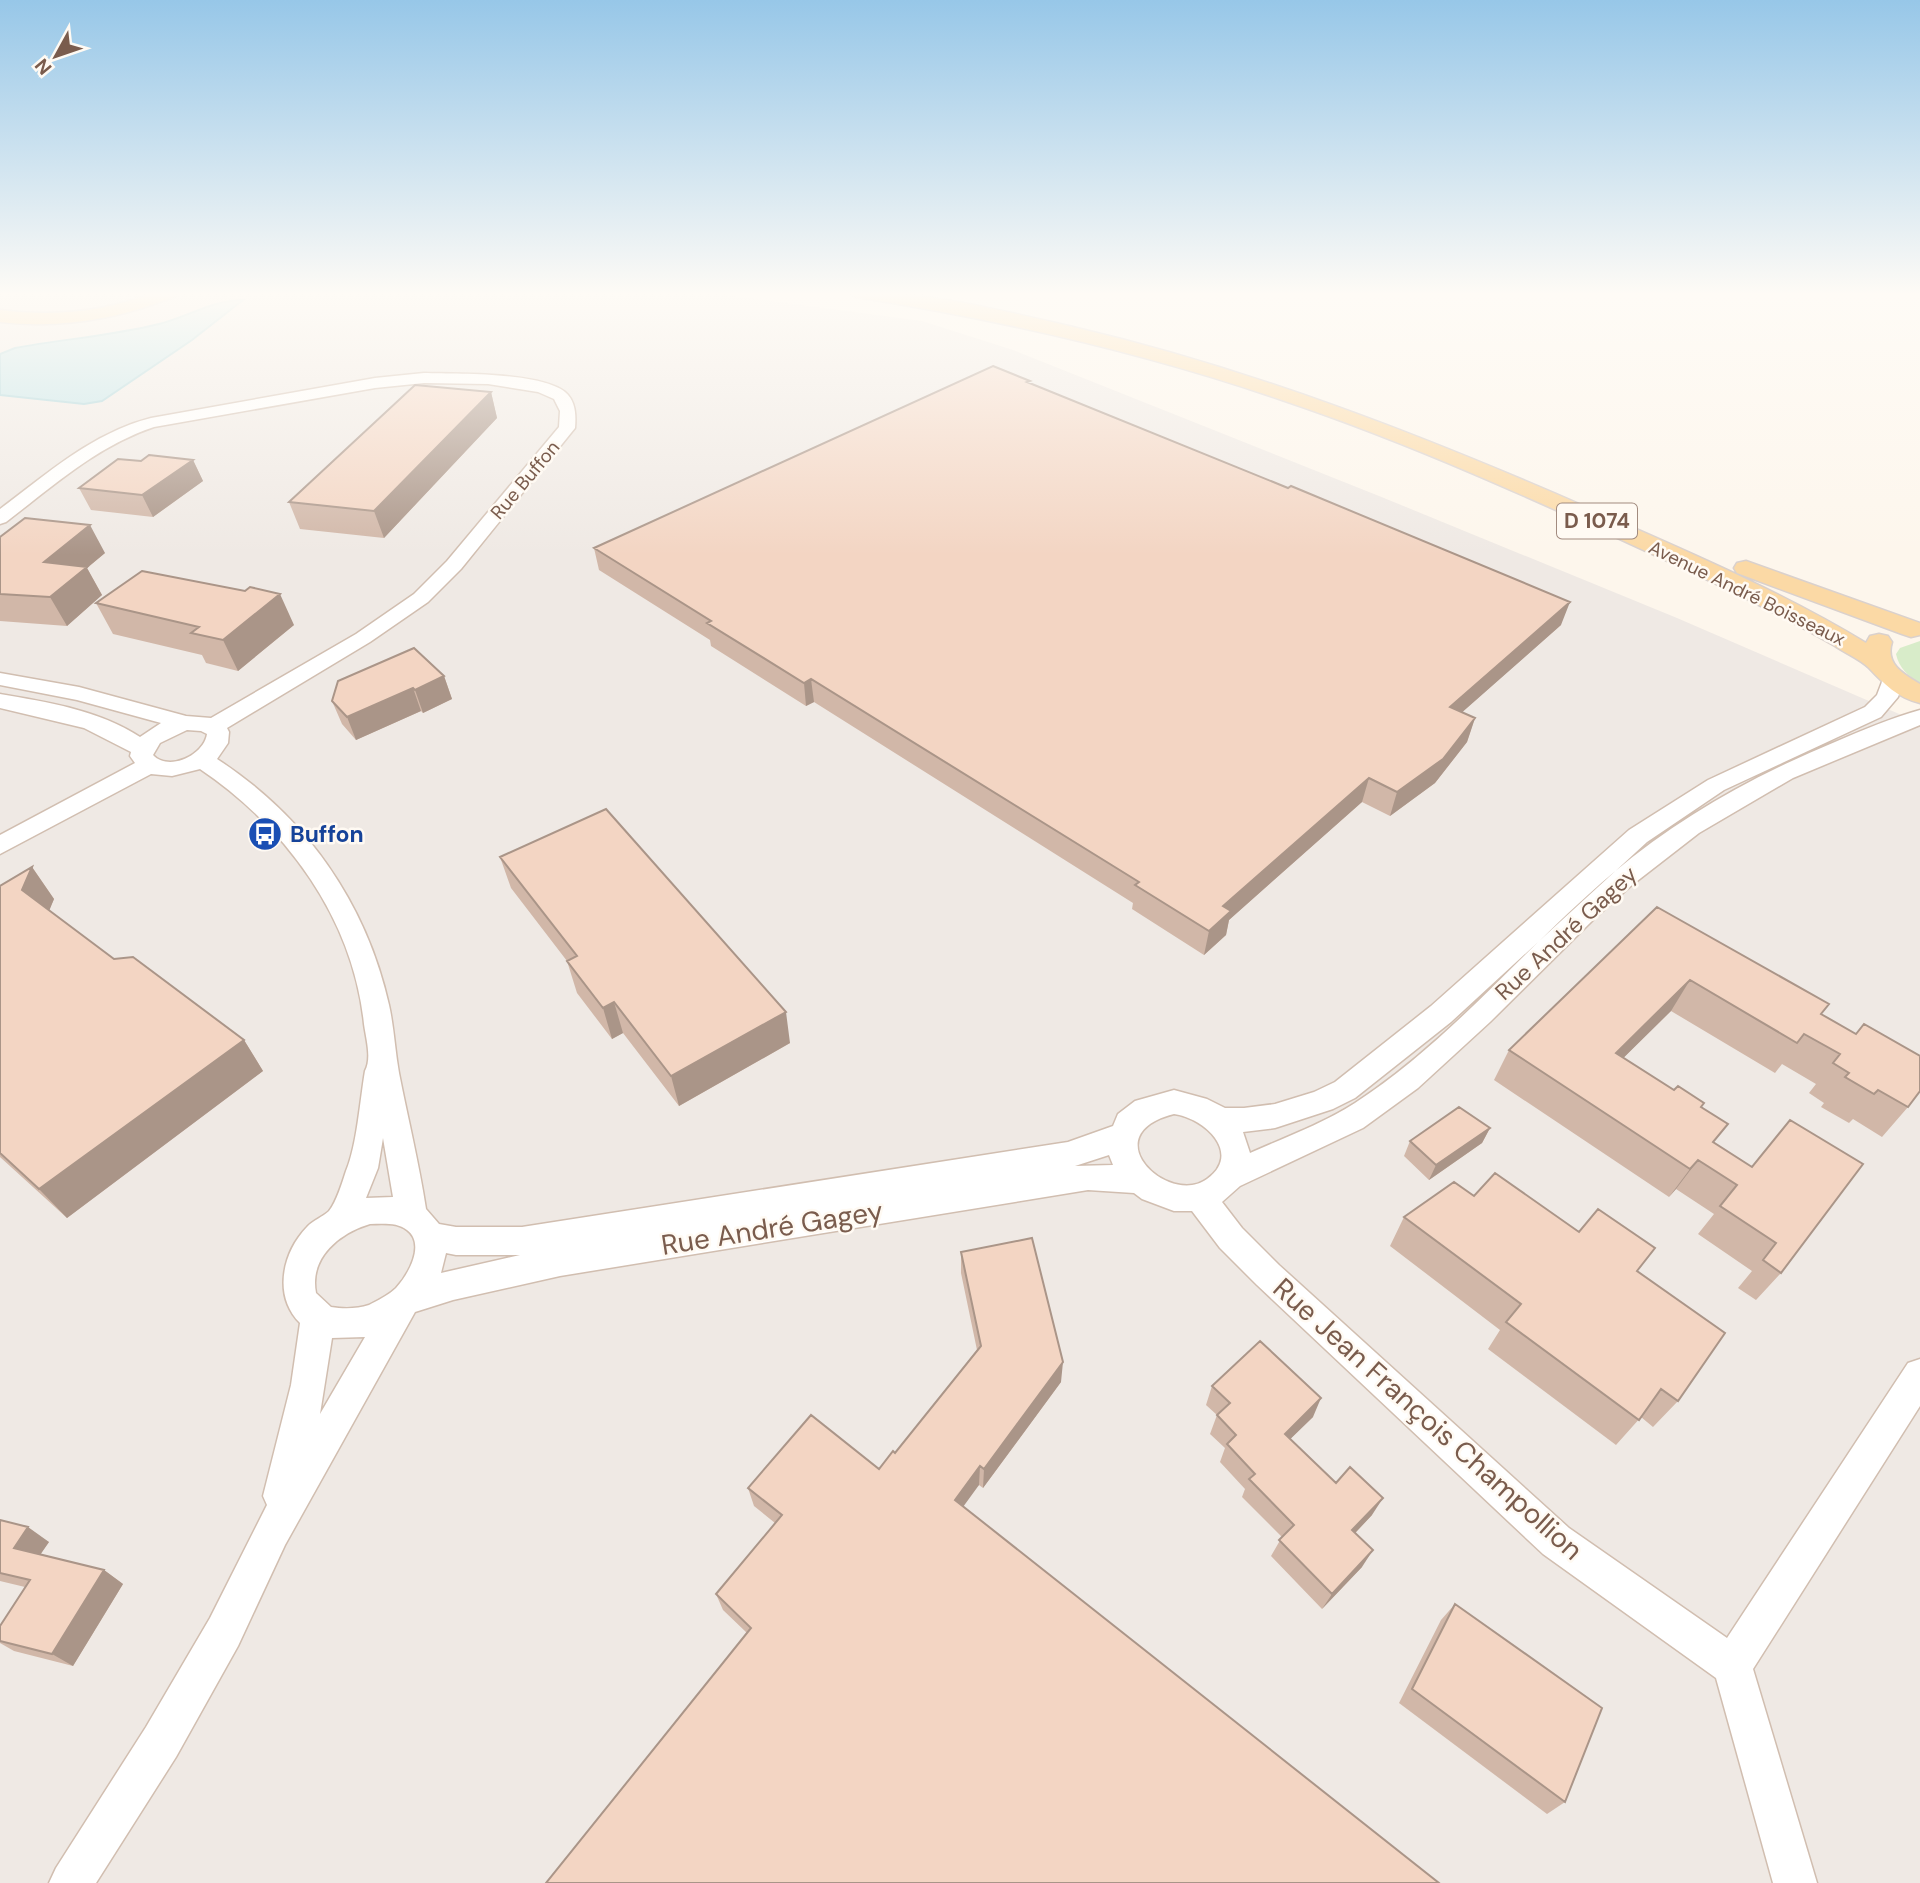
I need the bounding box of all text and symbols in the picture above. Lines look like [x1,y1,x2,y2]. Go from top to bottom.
north arrow [21,21,91,91]
text: N [29,53,57,80]
street label: Rue Buffon [485,436,565,524]
road number: D 1074 [1557,504,1637,538]
street label: Avenue André Boisseaux [1645,535,1850,652]
bus stop icon: Buffon [246,815,284,853]
place label: Buffon [290,819,364,849]
street label: Rue André Gagey [1489,859,1644,1007]
street label: Rue André Gagey [659,1192,885,1264]
street label: Rue Jean François Champollion [1265,1270,1591,1568]

